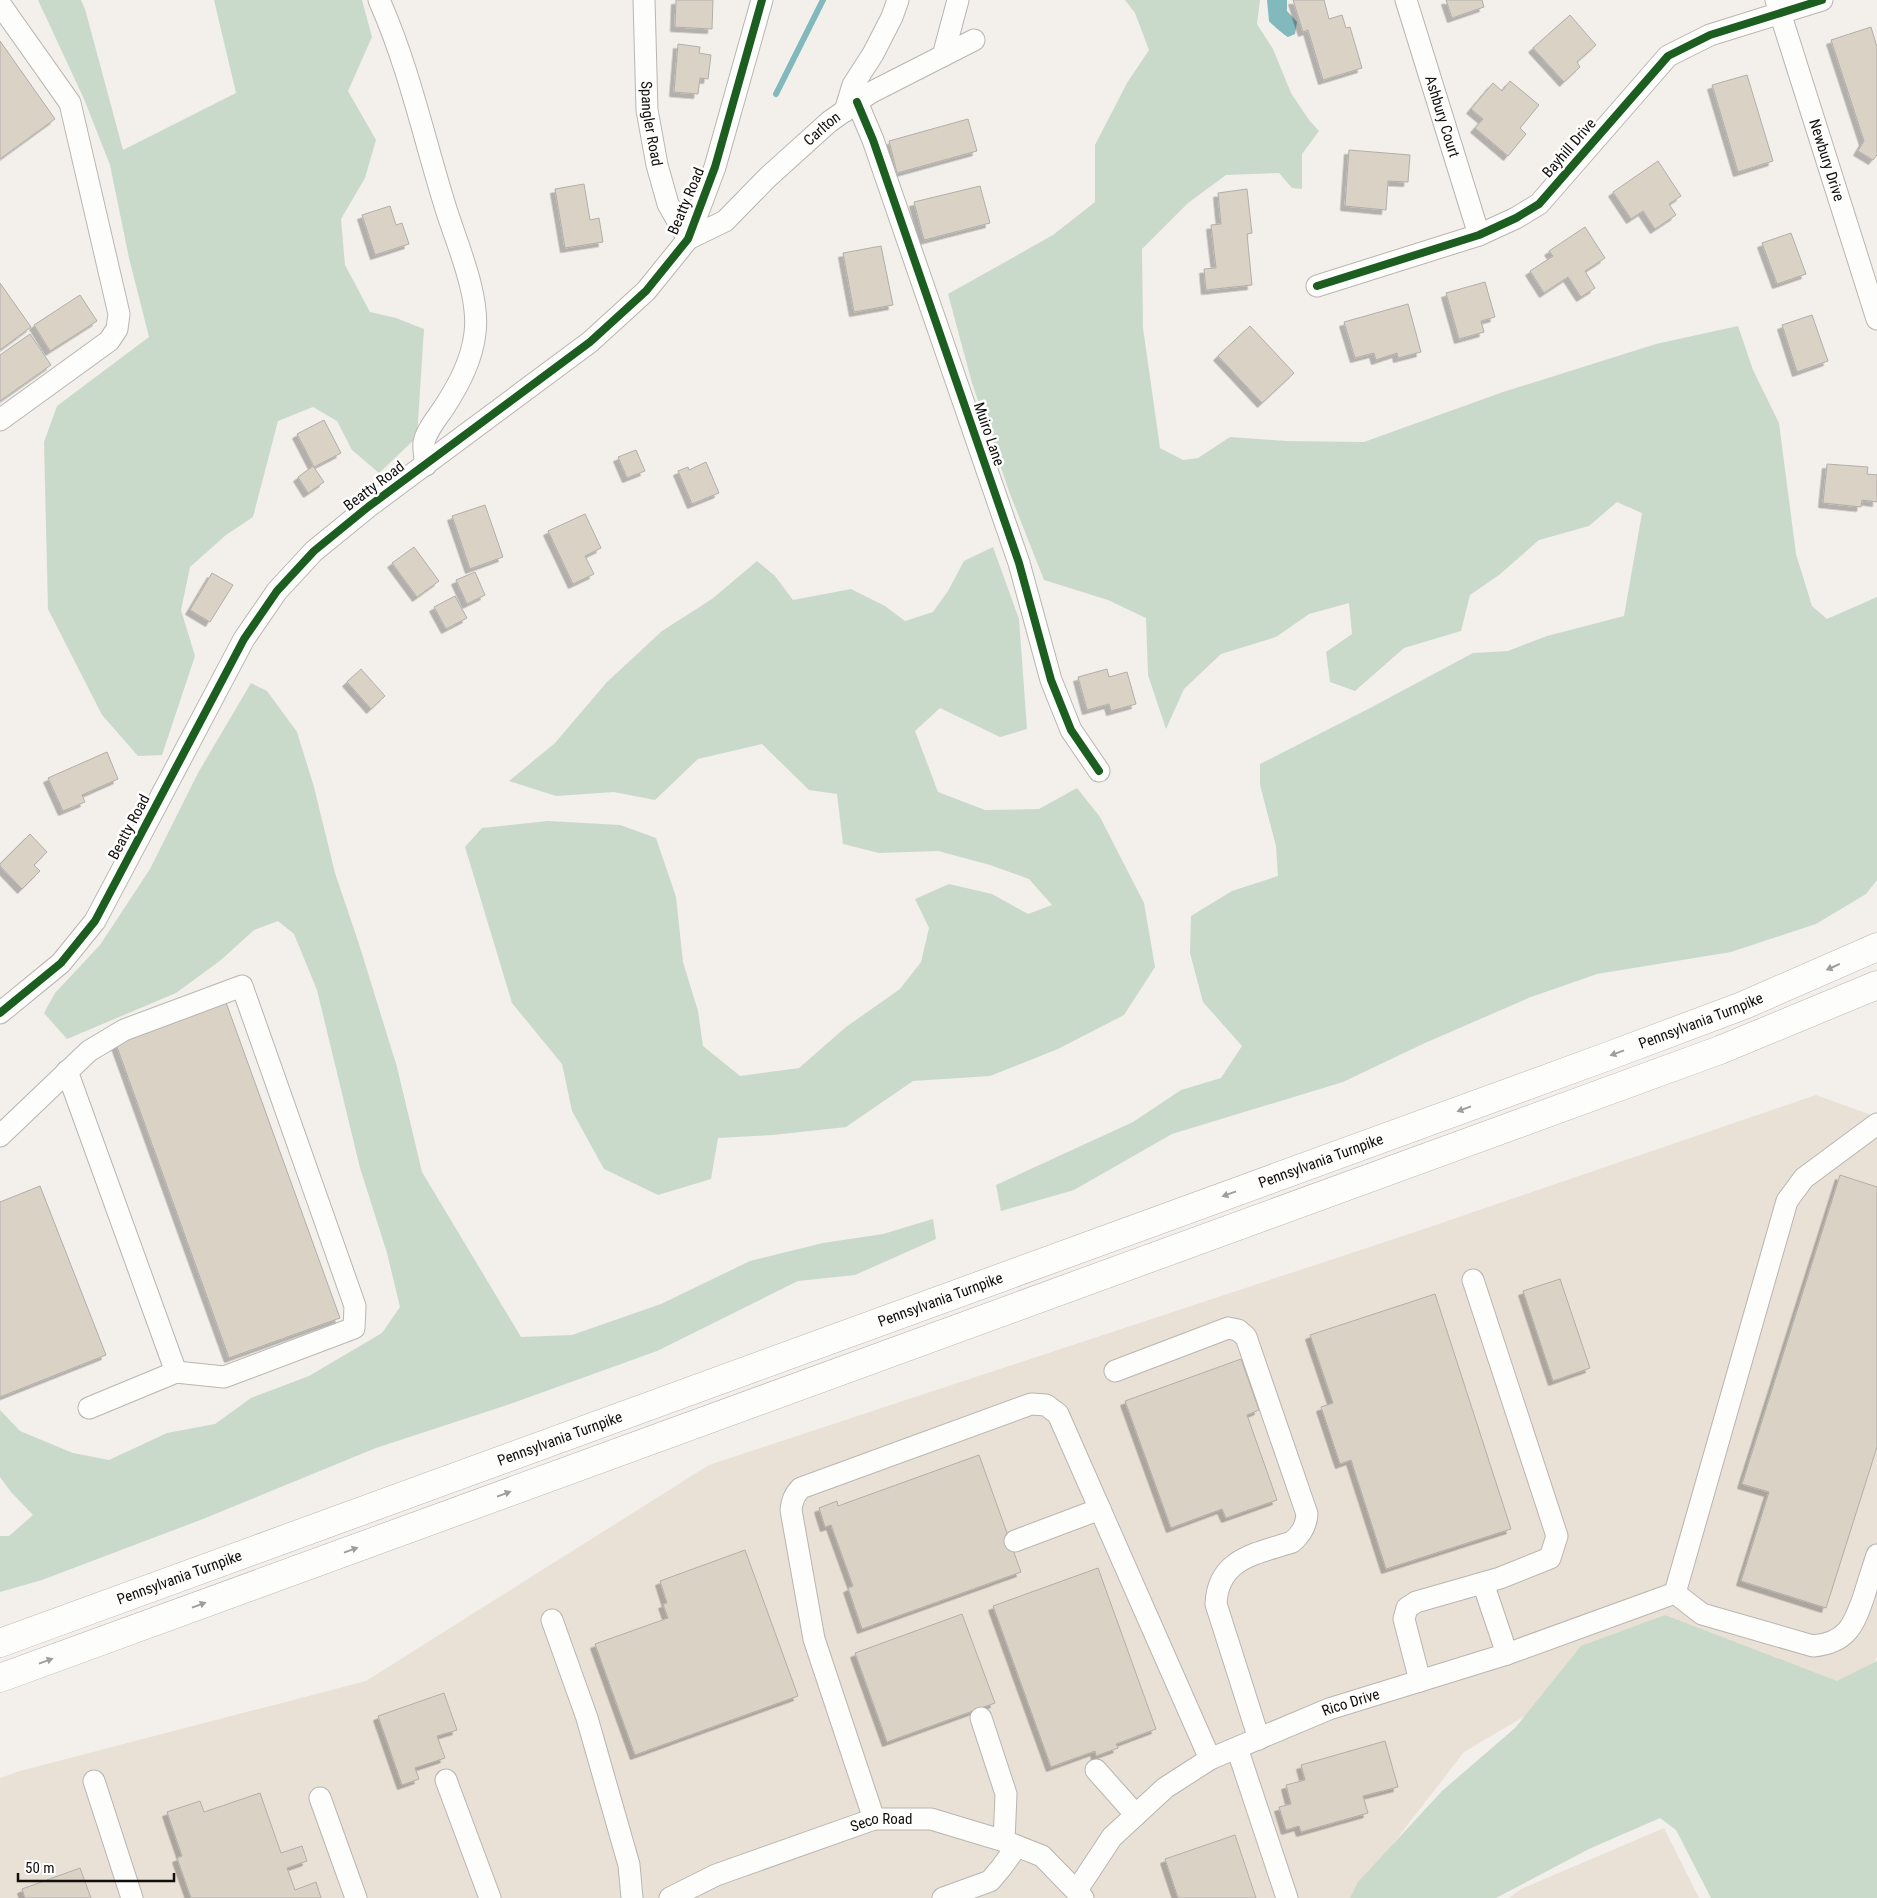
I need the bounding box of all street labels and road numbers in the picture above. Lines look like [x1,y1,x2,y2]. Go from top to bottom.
street label: Ashbury Court [1421,73,1463,160]
street label: Spangler Road [637,81,666,168]
street label: Carlton [800,108,844,149]
street label: Bayhill Drive [1538,115,1600,181]
street label: Newbury Drive [1805,117,1848,203]
street label: Beatty Road [664,165,708,237]
street label: Muiro Lane [970,400,1008,468]
street label: Beatty Road [340,457,408,515]
street label: Beatty Road [104,791,154,863]
street label: Pennsylvania Turnpike [1636,989,1766,1053]
street label: Pennsylvania Turnpike [1256,1130,1386,1192]
street label: Pennsylvania Turnpike [875,1269,1005,1331]
street label: Pennsylvania Turnpike [495,1408,625,1470]
street label: Pennsylvania Turnpike [115,1547,244,1609]
street label: Rico Drive [1319,1685,1382,1720]
street label: Seco Road [848,1810,912,1836]

